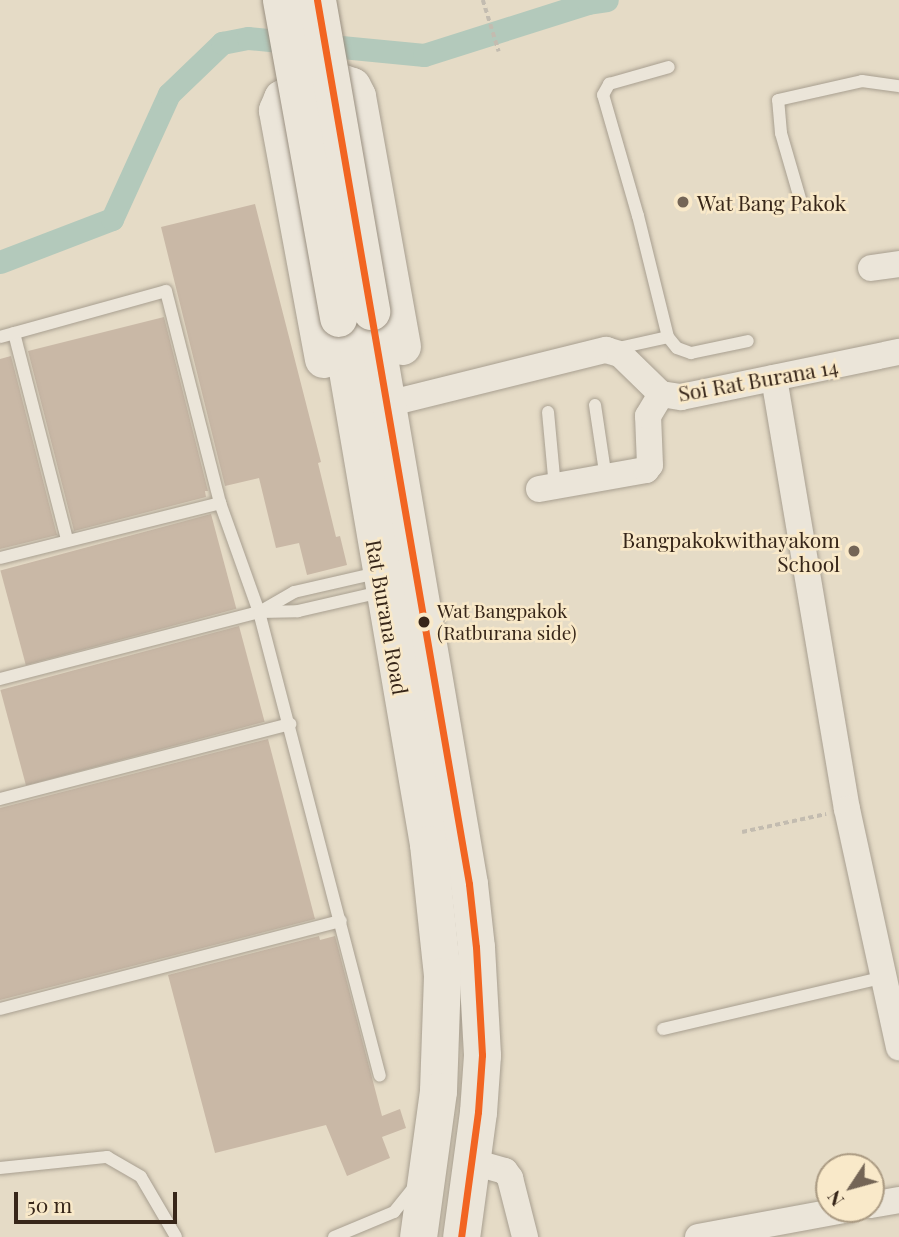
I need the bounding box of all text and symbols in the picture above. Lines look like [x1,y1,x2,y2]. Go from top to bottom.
place label: Wat Bang Pakok [697,189,847,215]
marker: Wat Bang Pakok [675,194,691,210]
street label: Soi Rat Burana 14 [676,352,840,406]
place label: Bangpakokwithayakom School [622,526,840,576]
street label: Rat Burana Road [362,537,414,697]
marker: Bangpakokwithayakom School [846,543,862,559]
place label: Wat Bangpakok (Ratburana side) [437,600,577,644]
marker: Wat Bangpakok (Ratburana side) [417,615,431,629]
north arrow [815,1153,885,1223]
scale bar [18,1178,180,1222]
text: N [820,1186,849,1212]
text: 50 m [27,1190,72,1218]

